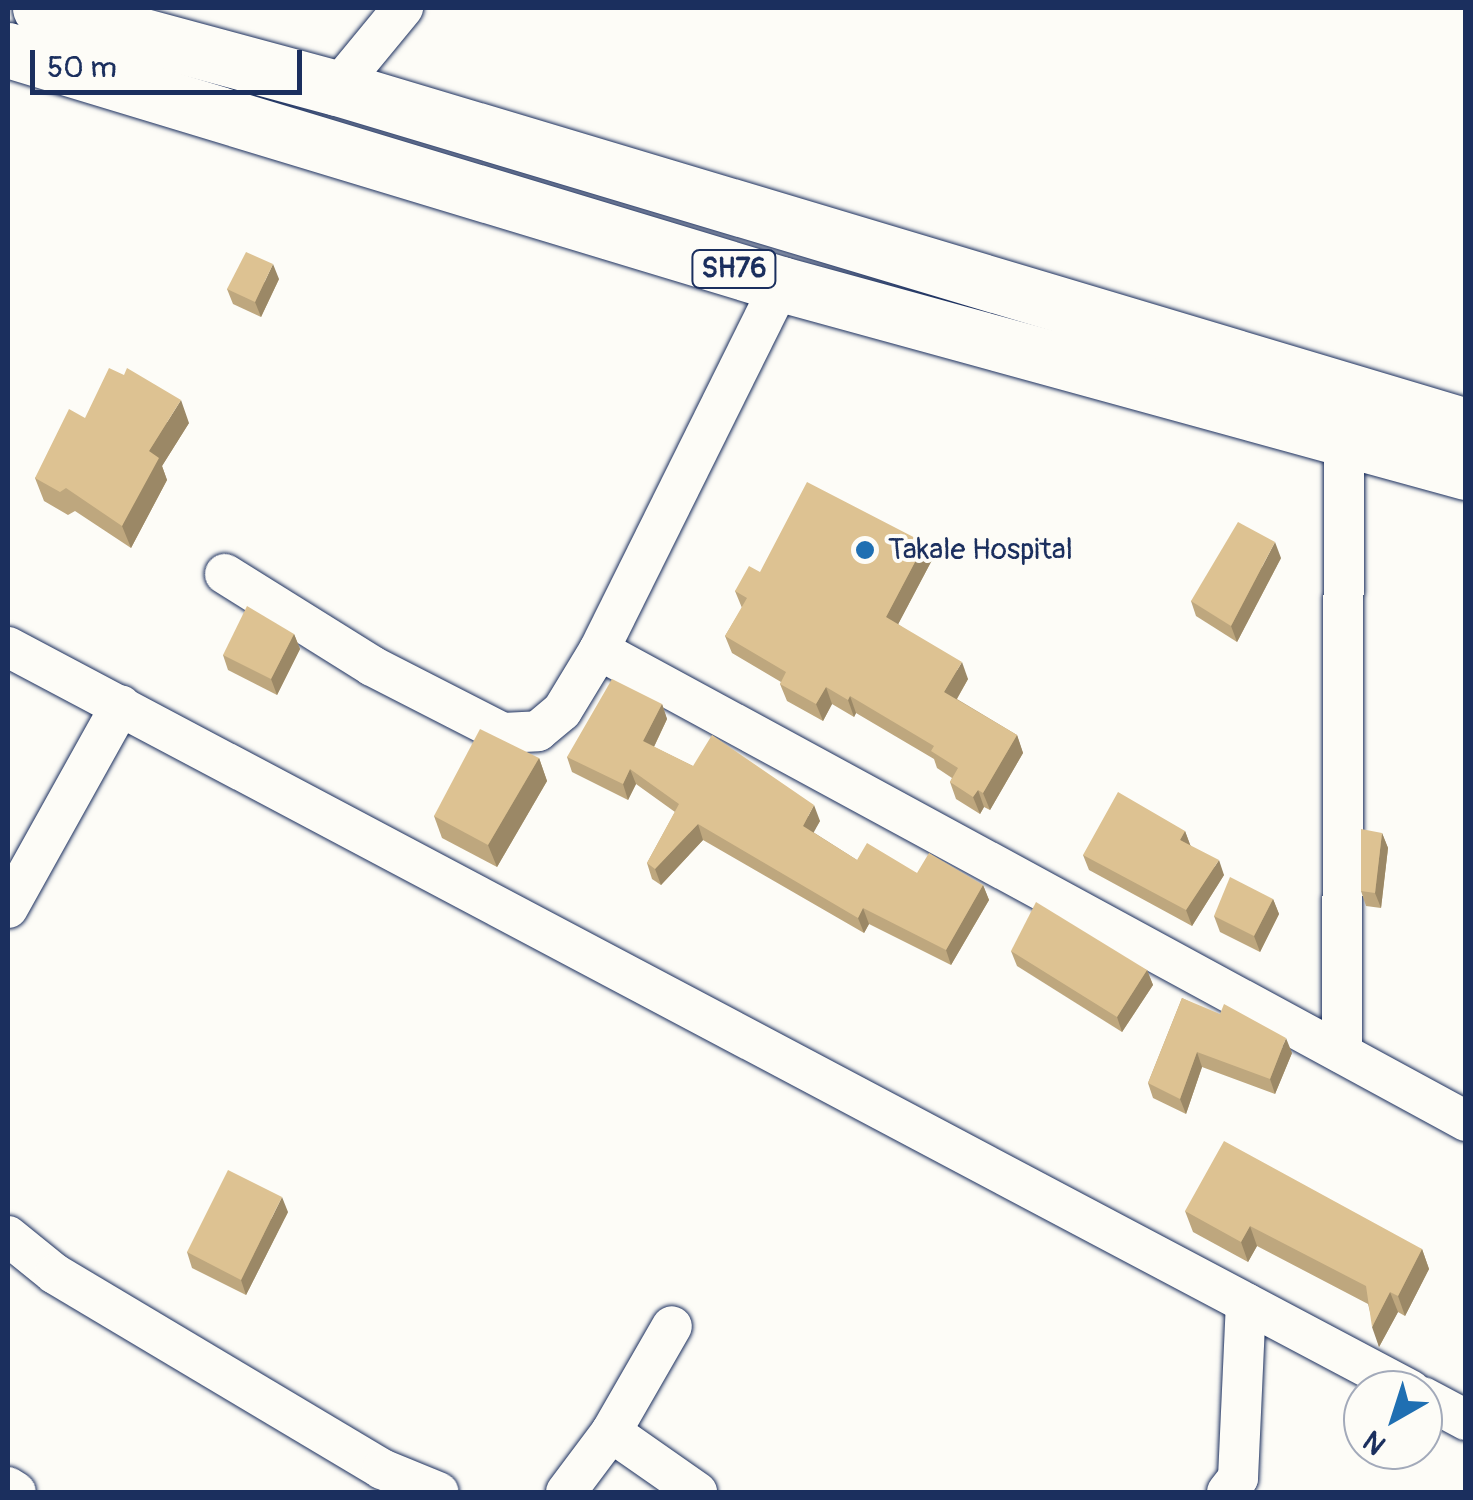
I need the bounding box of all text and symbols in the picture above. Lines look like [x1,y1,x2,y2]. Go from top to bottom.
scale bar [35,30,308,92]
text: 50 m [47,49,117,86]
road number: SH76 [689,246,779,292]
place label: Takale Hospital [888,532,1073,568]
marker: Takale Hospital [852,537,878,563]
north arrow [1343,1370,1443,1470]
text: N [1357,1423,1393,1462]

